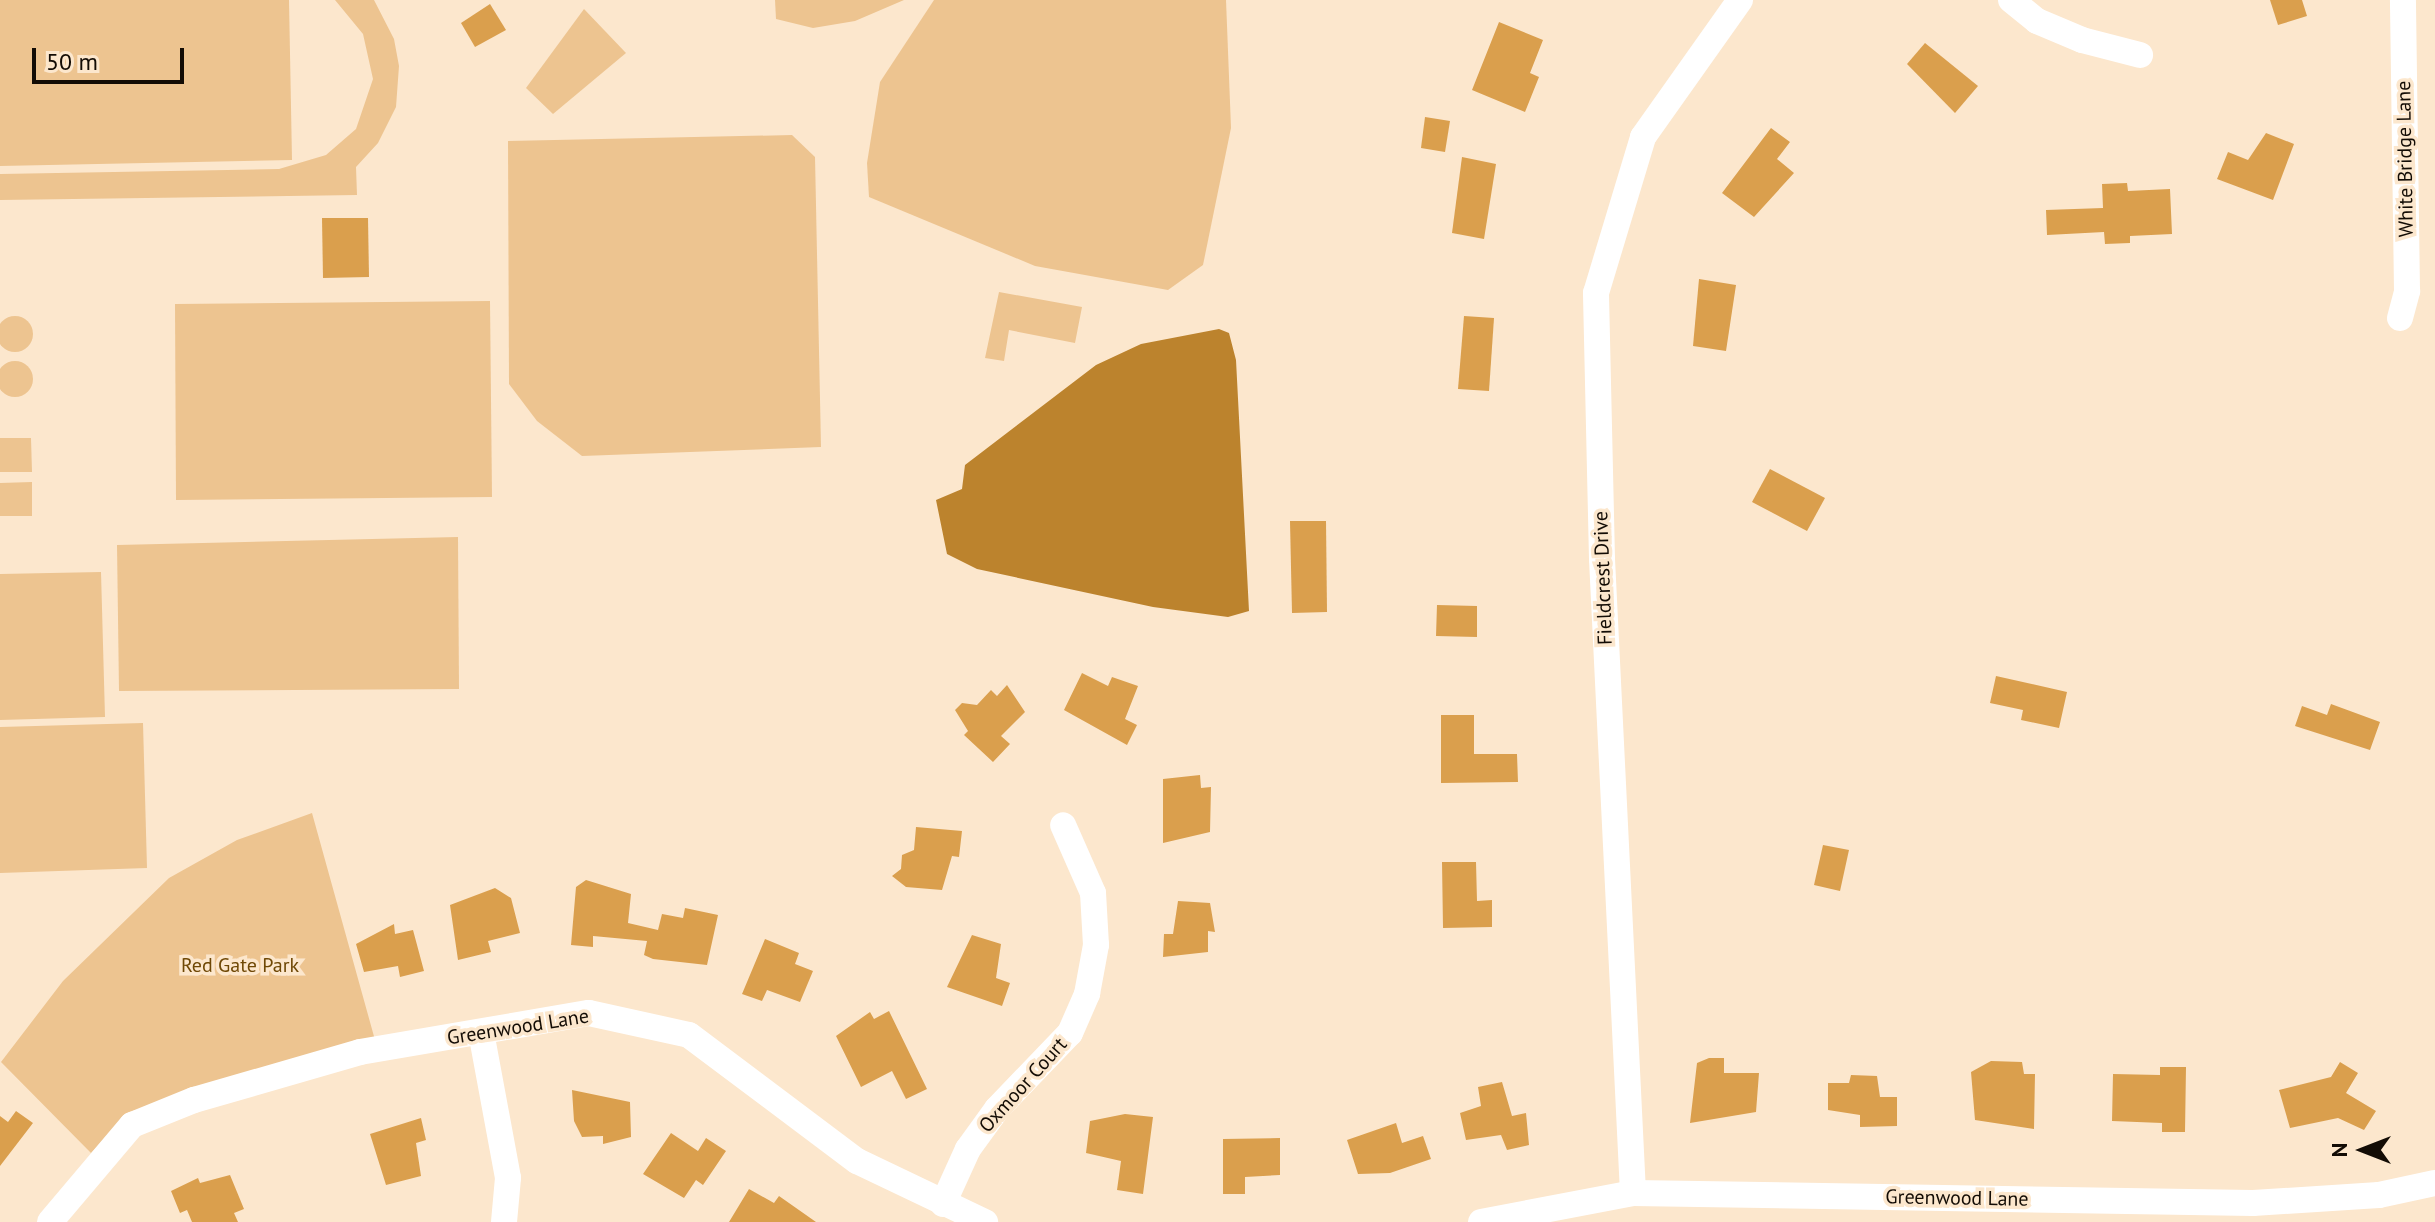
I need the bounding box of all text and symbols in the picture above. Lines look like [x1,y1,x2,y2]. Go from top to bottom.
scale bar [36,32,188,82]
text: 50 m [46,46,98,77]
street label: White Bridge Lane [2392,80,2418,238]
street label: Fieldcrest Drive [1589,511,1617,645]
park label: Red Gate Park [181,953,299,977]
street label: Greenwood Lane [445,1004,591,1050]
street label: Oxmoor Court [974,1033,1072,1137]
north arrow [2323,1110,2403,1190]
text: N [2325,1143,2353,1157]
street label: Greenwood Lane [1885,1185,2029,1211]

